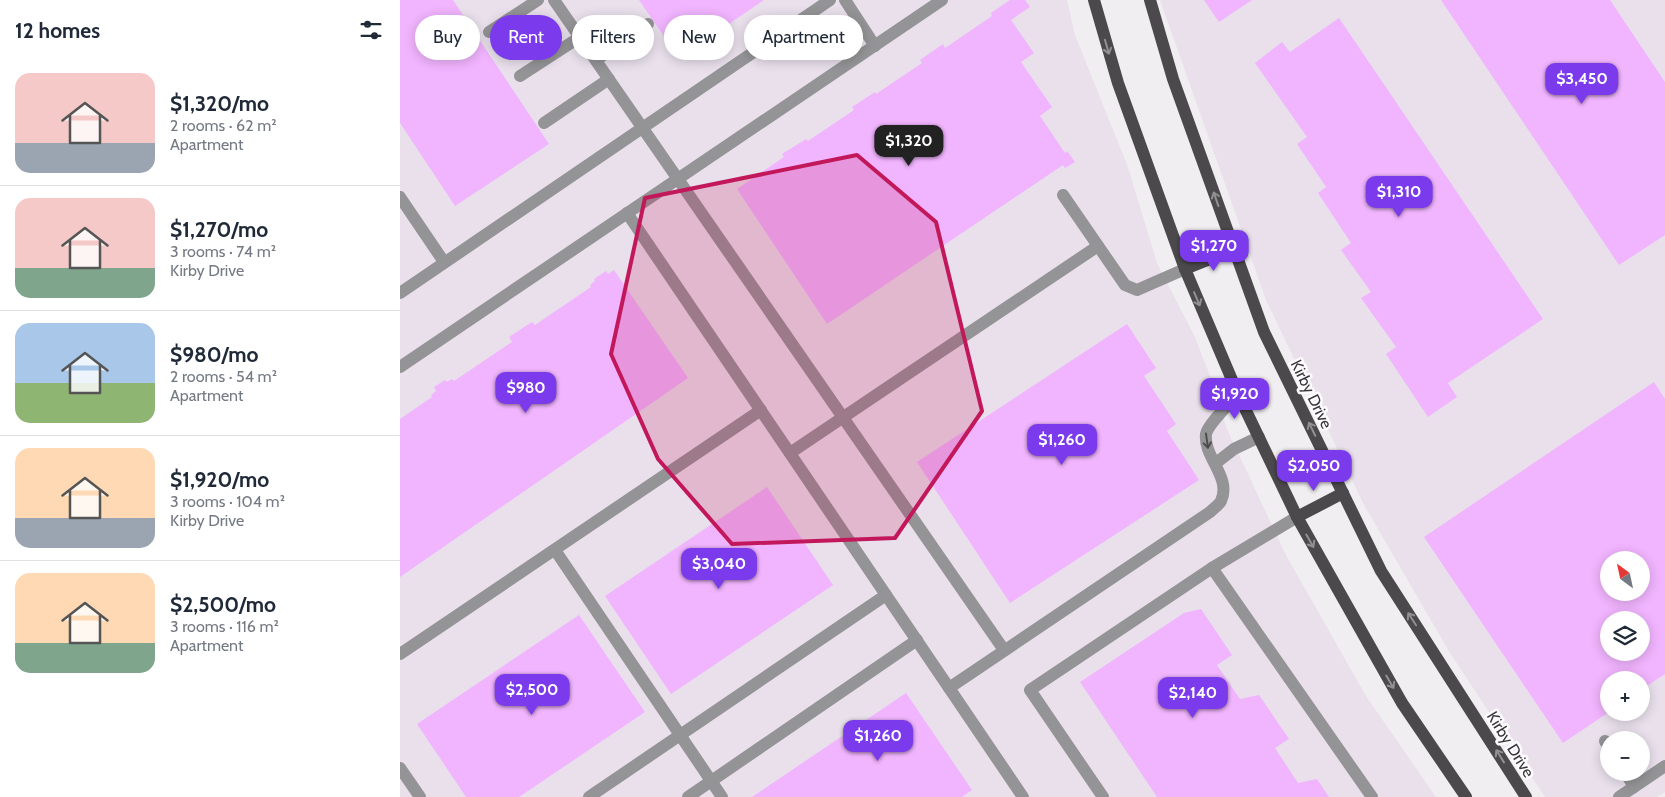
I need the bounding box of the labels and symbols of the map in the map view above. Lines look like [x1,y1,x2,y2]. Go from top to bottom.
one-way arrow [1103,38,1113,54]
pin: $3,450 [1541,62,1623,105]
pin: $1,320 [868,124,950,167]
pin: $1,310 [1358,176,1440,218]
one-way arrow [1210,191,1220,207]
pin: $1,270 [1173,230,1255,272]
one-way arrow [1193,291,1203,306]
street label: Kirby Drive [1287,357,1336,432]
pin: $980 [496,372,556,414]
pin: $1,920 [1194,378,1276,420]
one-way arrow [1307,422,1316,437]
pin: $1,260 [1021,424,1103,466]
one-way arrow [1203,433,1213,449]
pin: $2,050 [1273,450,1355,492]
one-way arrow [1306,533,1316,548]
pin: $3,040 [678,548,760,590]
north arrow [1600,551,1650,601]
one-way arrow [1407,612,1417,626]
pin: $2,500 [491,674,573,716]
one-way arrow [1386,675,1396,689]
pin: $2,140 [1152,676,1234,719]
street label: Kirby Drive [1483,708,1538,781]
pin: $1,260 [837,720,919,762]
one-way arrow [1495,749,1505,763]

